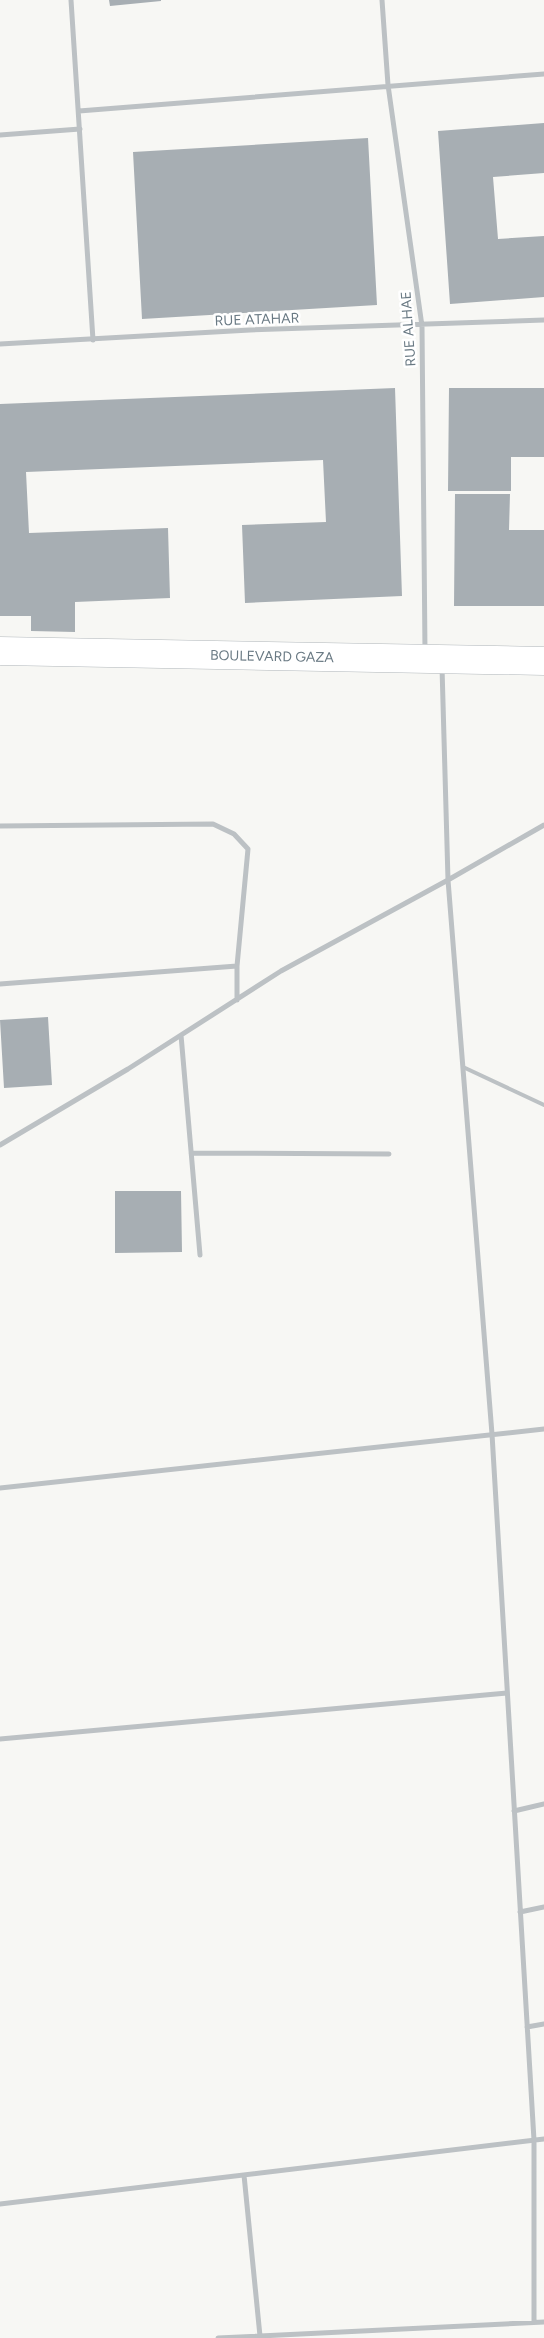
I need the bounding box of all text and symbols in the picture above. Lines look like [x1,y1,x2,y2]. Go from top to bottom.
street label: RUE ALHAE [397,291,420,367]
street label: RUE ATAHAR [214,310,300,329]
street label: BOULEVARD GAZA [210,647,335,666]

